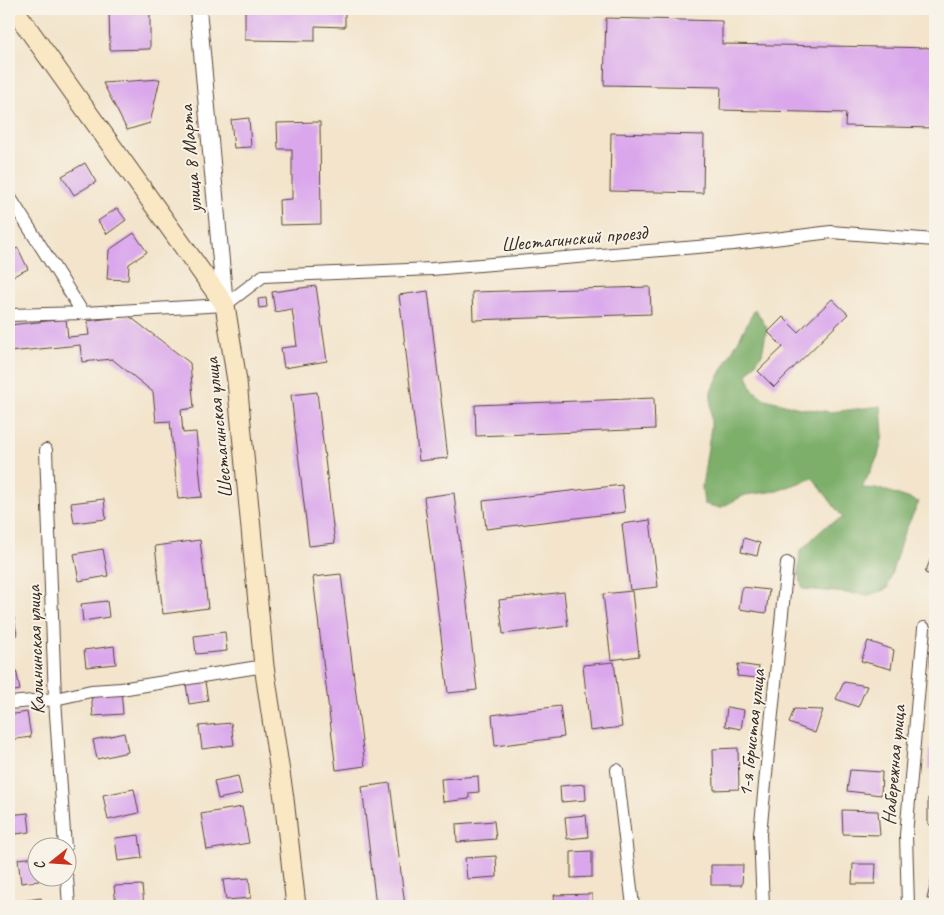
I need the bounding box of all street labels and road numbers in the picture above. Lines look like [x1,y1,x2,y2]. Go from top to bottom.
street label: улица 8 Марта [173,102,208,215]
street label: Шестагинский проезд [500,219,650,257]
street label: Шестагинская улица [198,355,238,499]
street label: Калининская улица [21,583,50,715]
street label: 1-я Гористая улица [732,666,771,798]
street label: Набережная улица [876,702,911,826]

